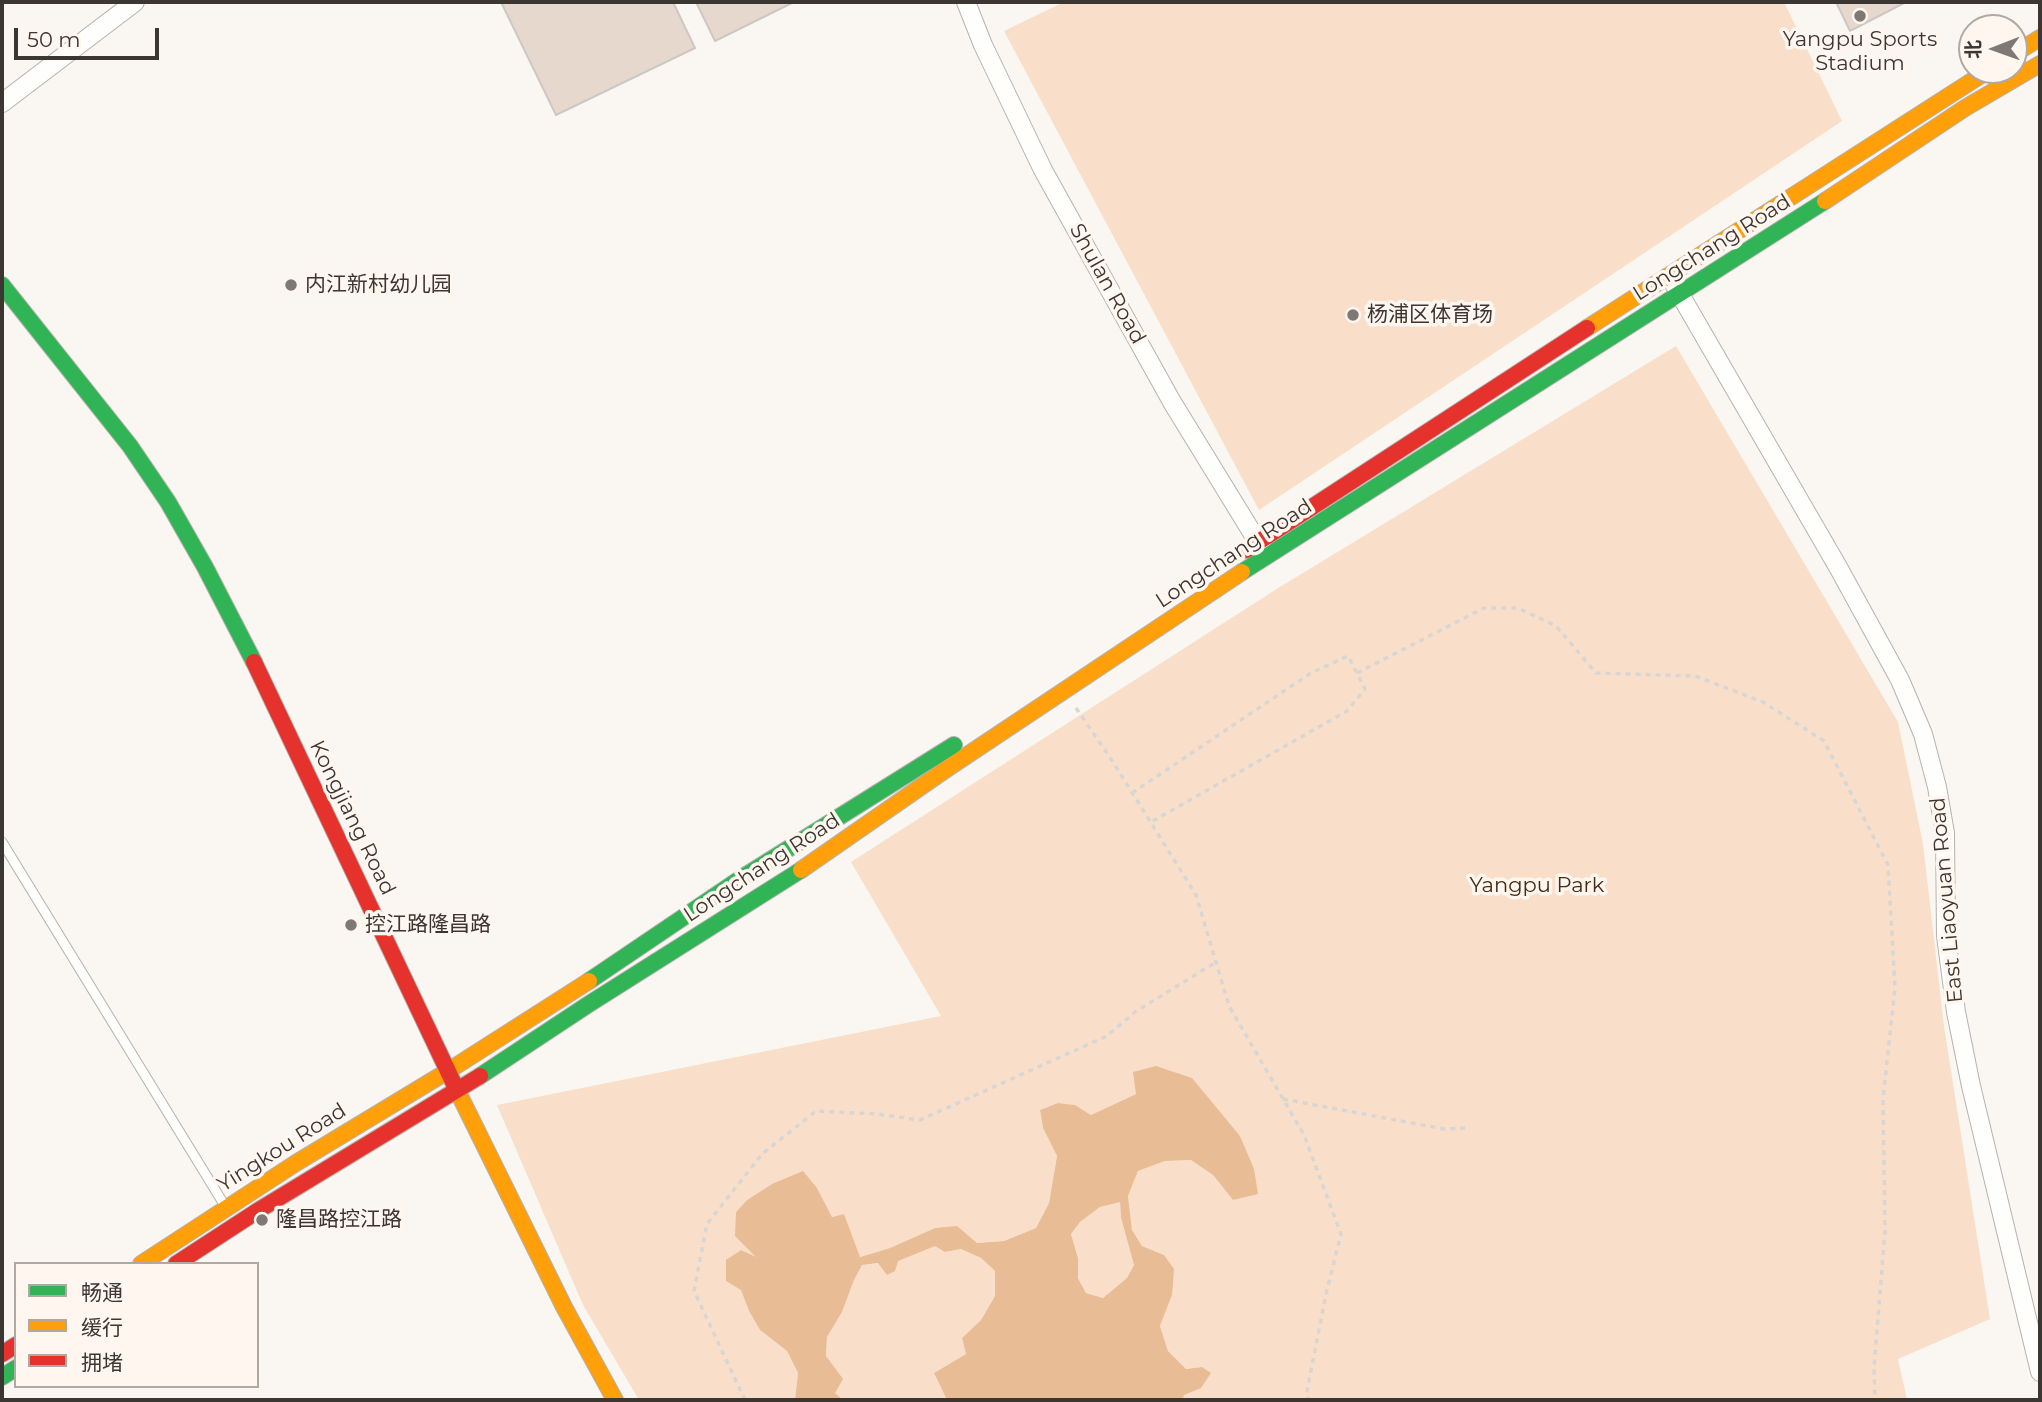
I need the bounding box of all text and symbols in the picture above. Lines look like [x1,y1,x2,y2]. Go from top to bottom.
marker: Yangpu Sports Stadium [1852,8,1868,24]
scale bar [18,14,163,58]
north arrow [1958,14,2028,84]
text: 50 m [27,27,81,52]
place label: Yangpu Sports Stadium [1783,27,1937,77]
text: 北 [1962,40,1985,59]
street label: Longchang Road [1628,189,1796,307]
street label: Shulan Road [1064,219,1150,349]
place label: 内江新村幼儿园 [305,272,452,298]
marker: 内江新村幼儿园 [283,277,299,293]
place label: 杨浦区体育场 [1367,302,1493,328]
marker: 杨浦区体育场 [1345,307,1361,323]
street label: Longchang Road [1151,494,1317,614]
street label: Kongjiang Road [304,737,400,899]
street label: East Liaoyuan Road [1925,796,1969,1004]
street label: Longchang Road [679,808,845,928]
park label: Yangpu Park [1470,873,1604,899]
place label: 控江路隆昌路 [365,912,491,938]
marker: 控江路隆昌路 [343,917,359,933]
street label: Yingkou Road [213,1098,351,1198]
place label: 隆昌路控江路 [276,1207,402,1233]
marker: 隆昌路控江路 [254,1212,270,1228]
legend [14,1262,259,1388]
text: 畅通 [81,1280,123,1305]
text: 缓行 [81,1315,123,1340]
text: 拥堵 [81,1350,123,1375]

